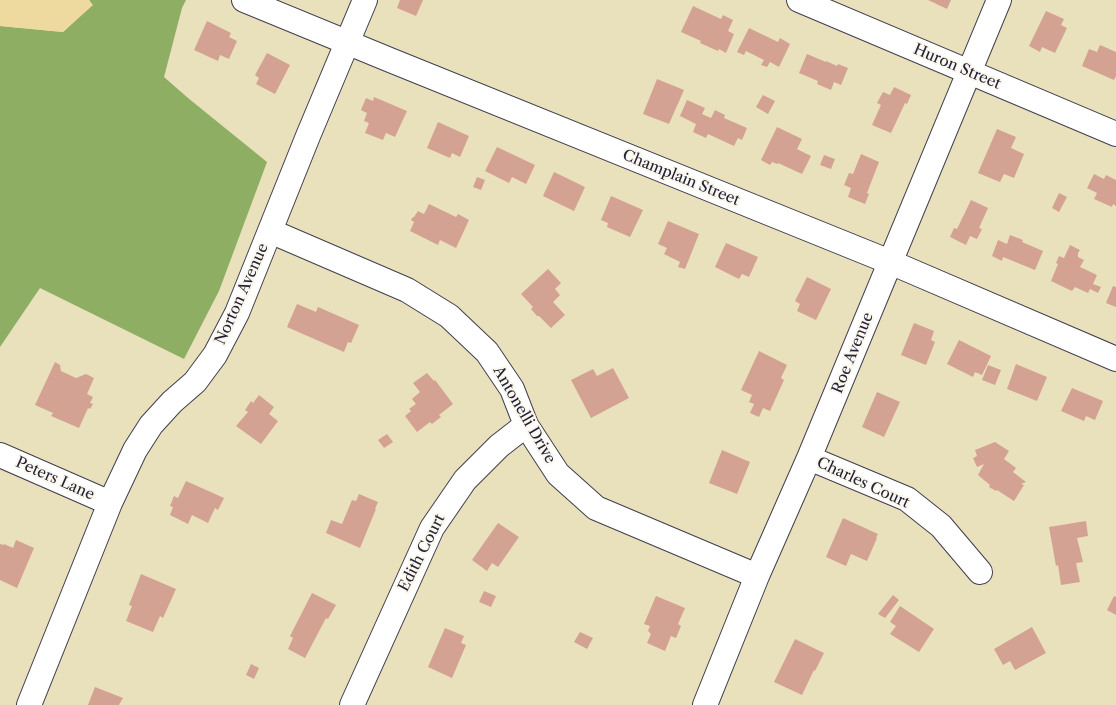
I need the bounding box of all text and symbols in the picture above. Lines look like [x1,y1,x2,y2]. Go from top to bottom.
street label: Huron Street [911,41,1003,93]
street label: Champlain Street [620,146,742,210]
street label: Norton Avenue [212,241,272,347]
street label: Roe Avenue [829,310,877,396]
street label: Antonelli Drive [489,363,559,467]
street label: Peters Lane [13,454,97,504]
street label: Charles Court [814,454,912,512]
street label: Edith Court [395,511,449,595]

